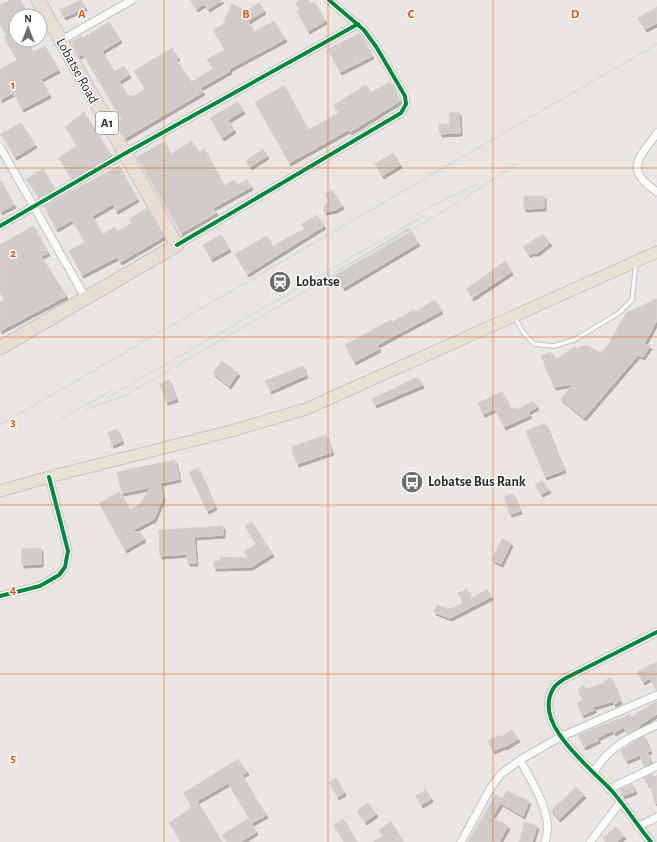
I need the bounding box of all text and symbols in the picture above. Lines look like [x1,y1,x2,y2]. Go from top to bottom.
north arrow [8,8,48,48]
text: A [78,8,86,21]
text: B [242,8,250,21]
text: C [408,8,415,21]
text: D [571,8,580,21]
text: N [24,13,32,24]
street label: Lobatse Road [53,36,101,106]
text: 1 [11,79,15,92]
road number: A1 [96,112,118,134]
text: 2 [10,247,16,260]
station icon: Lobatse [267,269,293,295]
place label: Lobatse [296,275,340,289]
text: 3 [10,416,16,429]
bus stop icon: Lobatse Bus Rank [399,469,425,495]
place label: Lobatse Bus Rank [428,475,526,489]
text: 4 [10,584,17,597]
text: 5 [10,752,16,765]

